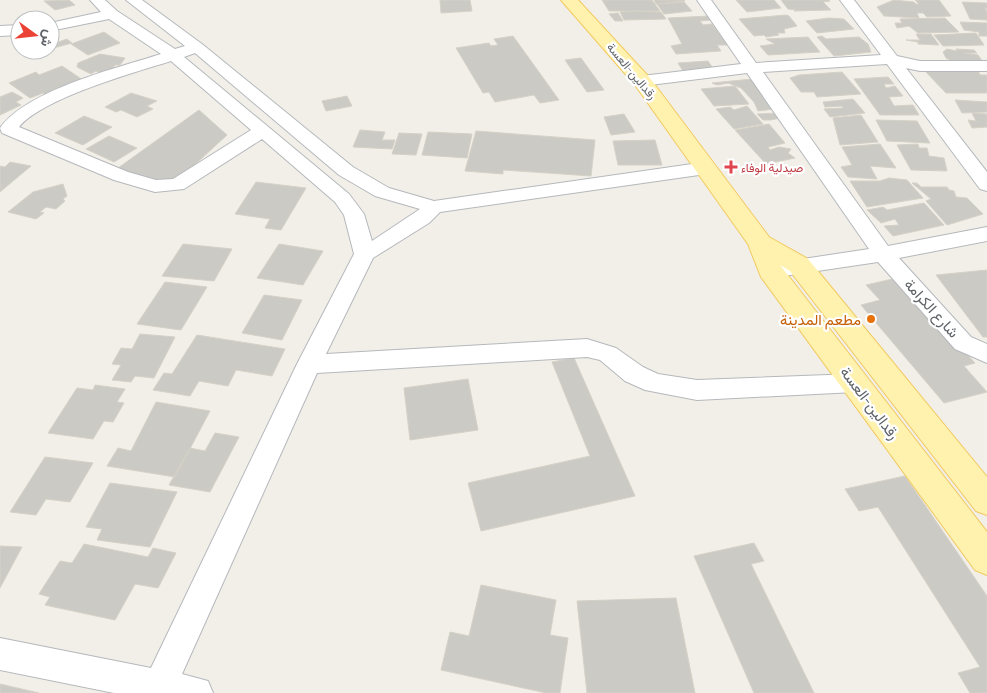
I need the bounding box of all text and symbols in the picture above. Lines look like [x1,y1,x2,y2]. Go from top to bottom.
north arrow [10,10,60,60]
text: ش [37,28,59,49]
street label: رقدالين-العسة [603,39,661,103]
place label: صيدلية الوفاء [741,159,803,176]
marker: صيدلية الوفاء [725,161,737,173]
street label: شارع الكرامة [899,274,964,343]
place label: مطعم المدينة [780,309,861,330]
marker: مطعم المدينة [865,313,877,325]
street label: رقدالين-العسة [836,362,904,444]

